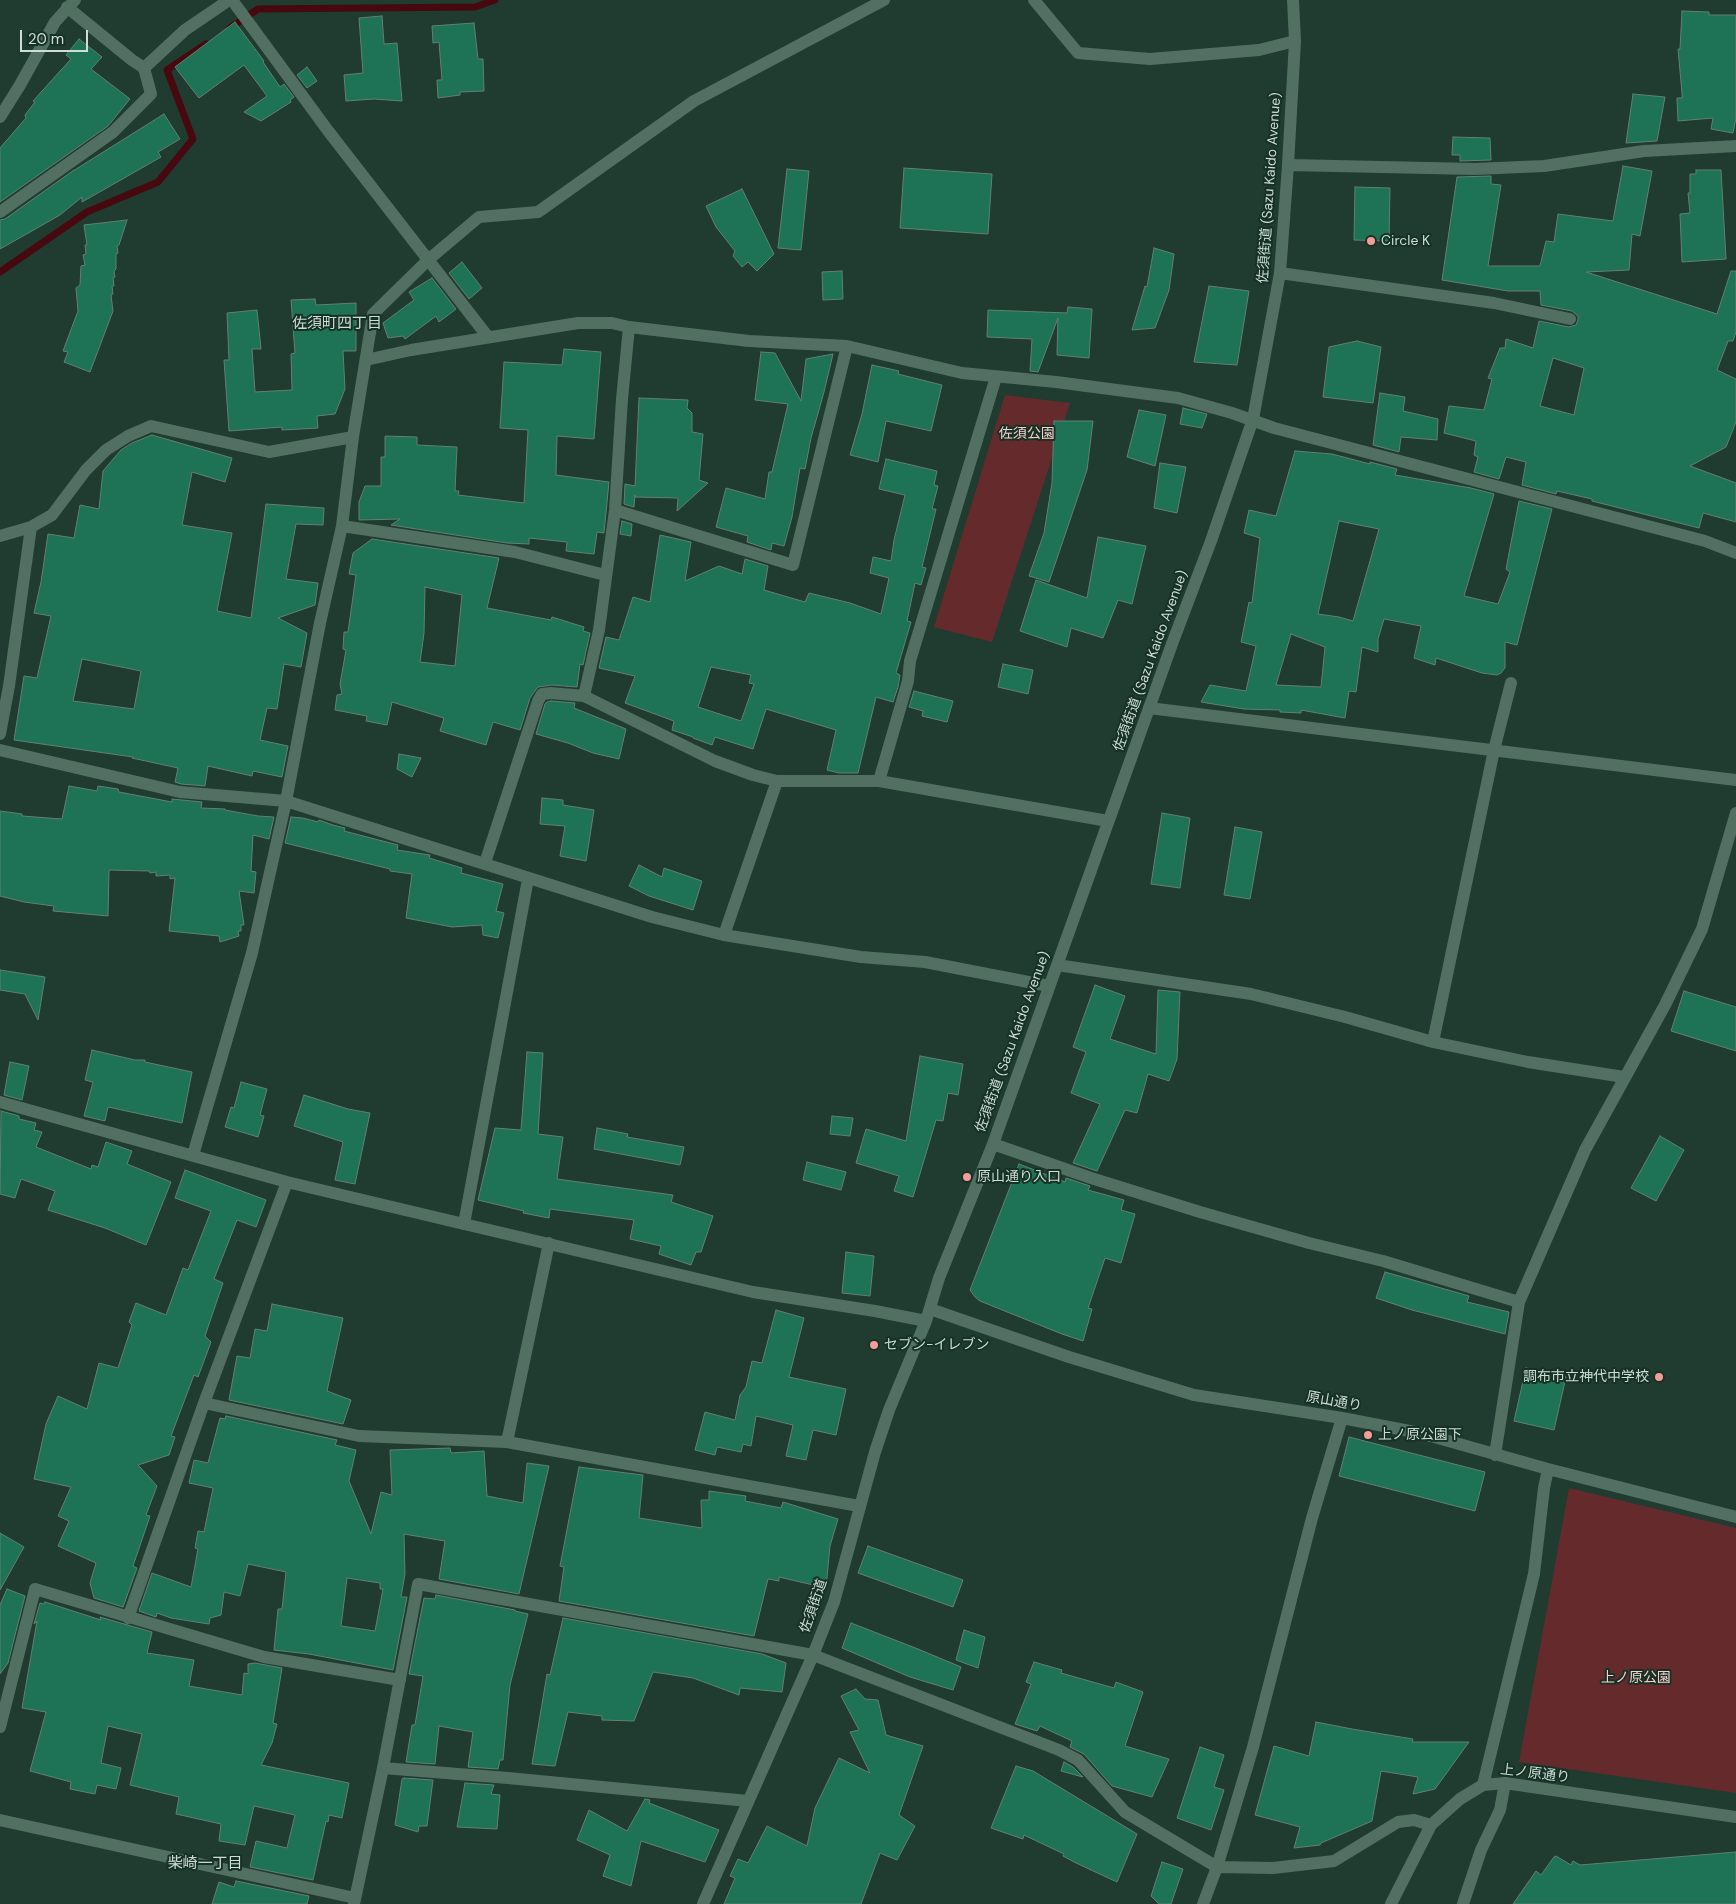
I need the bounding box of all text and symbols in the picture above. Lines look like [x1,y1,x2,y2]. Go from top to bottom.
scale bar [22,20,90,52]
text: 20 m [28,29,64,49]
street label: 佐須街道 (Sazu Kaido Avenue) [1255,92,1285,284]
place label: Circle K [1381,233,1430,249]
marker: Circle K [1365,235,1377,247]
district label: 佐須町四丁目 [292,315,382,333]
park label: 佐須公園 [999,426,1055,442]
street label: 佐須街道 (Sazu Kaido Avenue) [1110,568,1192,754]
street label: 佐須街道 (Sazu Kaido Avenue) [972,949,1054,1135]
place label: 原山通り入口 [977,1169,1061,1185]
marker: 原山通り入口 [961,1171,973,1183]
place label: セブン-イレブン [884,1337,990,1353]
marker: セブン-イレブン [868,1339,880,1351]
place label: 調布市立神代中学校 [1523,1369,1649,1385]
marker: 調布市立神代中学校 [1653,1371,1665,1383]
street label: 原山通り [1305,1389,1363,1415]
place label: 上ノ原公園下 [1378,1427,1462,1443]
marker: 上ノ原公園下 [1362,1429,1374,1441]
street label: 佐須街道 [797,1577,831,1635]
park label: 上ノ原公園 [1601,1670,1671,1686]
street label: 上ノ原通り [1499,1761,1571,1787]
district label: 柴崎一丁目 [168,1855,242,1873]

